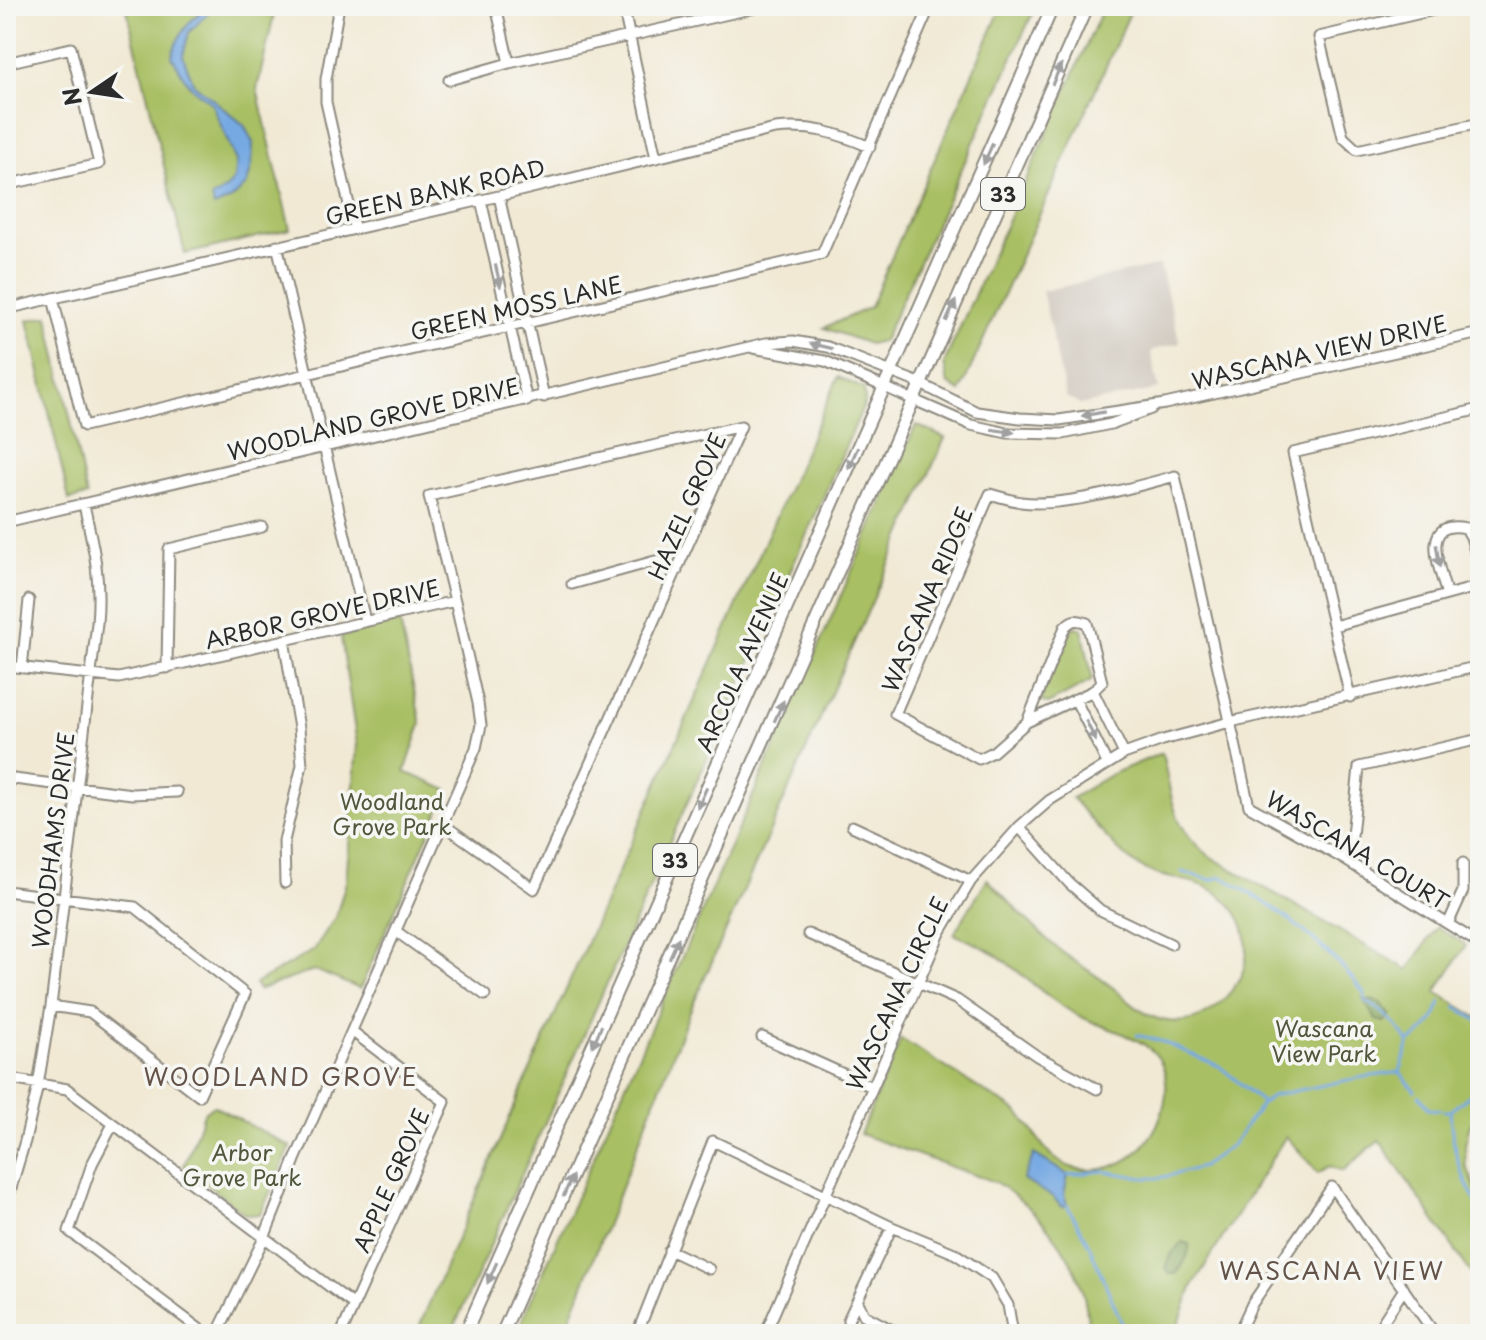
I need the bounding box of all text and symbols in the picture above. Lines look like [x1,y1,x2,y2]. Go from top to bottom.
north arrow [52,52,132,132]
one-way arrow [1050,62,1064,86]
text: N [53,85,89,109]
one-way arrow [981,142,994,166]
street label: GREEN BANK ROAD [322,150,548,232]
road number: 33 [981,178,1025,210]
one-way arrow [493,263,505,288]
street label: GREEN MOSS LANE [407,267,625,347]
one-way arrow [944,300,957,323]
street label: WASCANA VIEW DRIVE [1188,306,1450,396]
one-way arrow [808,339,833,352]
street label: WOODLAND GROVE DRIVE [224,368,522,468]
one-way arrow [1080,408,1105,420]
one-way arrow [991,425,1016,438]
street label: HAZEL GROVE [639,427,733,585]
one-way arrow [846,446,859,469]
street label: WASCANA RIDGE [872,501,980,697]
one-way arrow [1432,543,1445,568]
street label: ARCOLA AVENUE [687,567,795,757]
street label: ARBOR GROVE DRIVE [201,570,443,656]
one-way arrow [772,699,785,722]
one-way arrow [1085,719,1098,742]
street label: WOODHAMS DRIVE [22,730,82,950]
street label: WASCANA COURT [1260,781,1456,917]
park label: Woodland Grove Park [332,784,452,842]
one-way arrow [696,786,709,810]
road number: 33 [653,844,697,876]
street label: WASCANA CIRCLE [837,891,955,1095]
one-way arrow [667,937,681,960]
park label: Wascana View Park [1271,1011,1377,1069]
one-way arrow [590,1024,604,1047]
district label: WOODLAND GROVE [143,1058,419,1094]
street label: APPLE GROVE [344,1103,436,1257]
park label: Arbor Grove Park [182,1135,302,1193]
one-way arrow [561,1174,575,1198]
district label: WASCANA VIEW [1219,1252,1445,1288]
one-way arrow [485,1262,498,1285]

